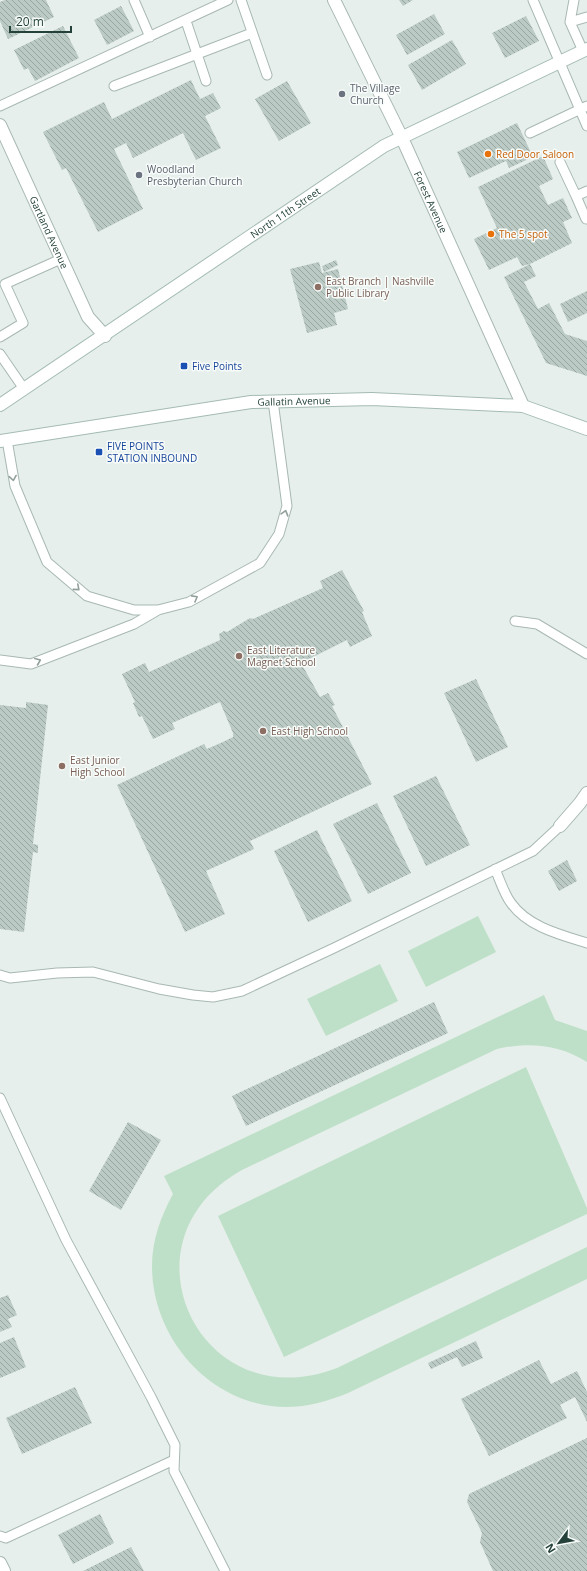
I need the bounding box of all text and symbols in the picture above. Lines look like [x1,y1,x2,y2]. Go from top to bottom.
scale bar [10,8,71,34]
text: 20 m [16,13,44,30]
place label: The Village Church [350,81,400,107]
marker: The Village Church [337,89,347,99]
place label: Red Door Saloon [496,147,574,161]
marker: Red Door Saloon [483,149,493,159]
place label: Woodland Presbyterian Church [147,162,242,188]
street label: Forest Avenue [411,169,451,236]
marker: Woodland Presbyterian Church [134,170,144,180]
street label: North 11th Street [247,184,323,241]
street label: Gartland Avenue [26,194,72,271]
place label: The 5 spot [499,227,548,241]
marker: The 5 spot [486,229,496,239]
place label: East Branch | Nashville Public Library [326,274,434,300]
marker: East Branch | Nashville Public Library [313,282,323,292]
place label: Five Points [192,359,242,373]
marker: Five Points [179,361,189,371]
street label: Gallatin Avenue [257,393,331,409]
place label: FIVE POINTS STATION INBOUND [107,439,197,465]
marker: FIVE POINTS STATION INBOUND [94,447,104,457]
one-way arrow [8,475,17,482]
one-way arrow [280,510,288,517]
one-way arrow [72,583,80,591]
one-way arrow [191,596,198,603]
place label: East Literature Magnet School [247,643,316,669]
marker: East Literature Magnet School [234,651,244,661]
one-way arrow [35,658,42,666]
place label: East High School [271,724,348,738]
marker: East High School [258,726,268,736]
place label: East Junior High School [70,753,125,779]
marker: East Junior High School [57,761,67,771]
north arrow [539,1523,579,1563]
text: N [541,1541,559,1556]

